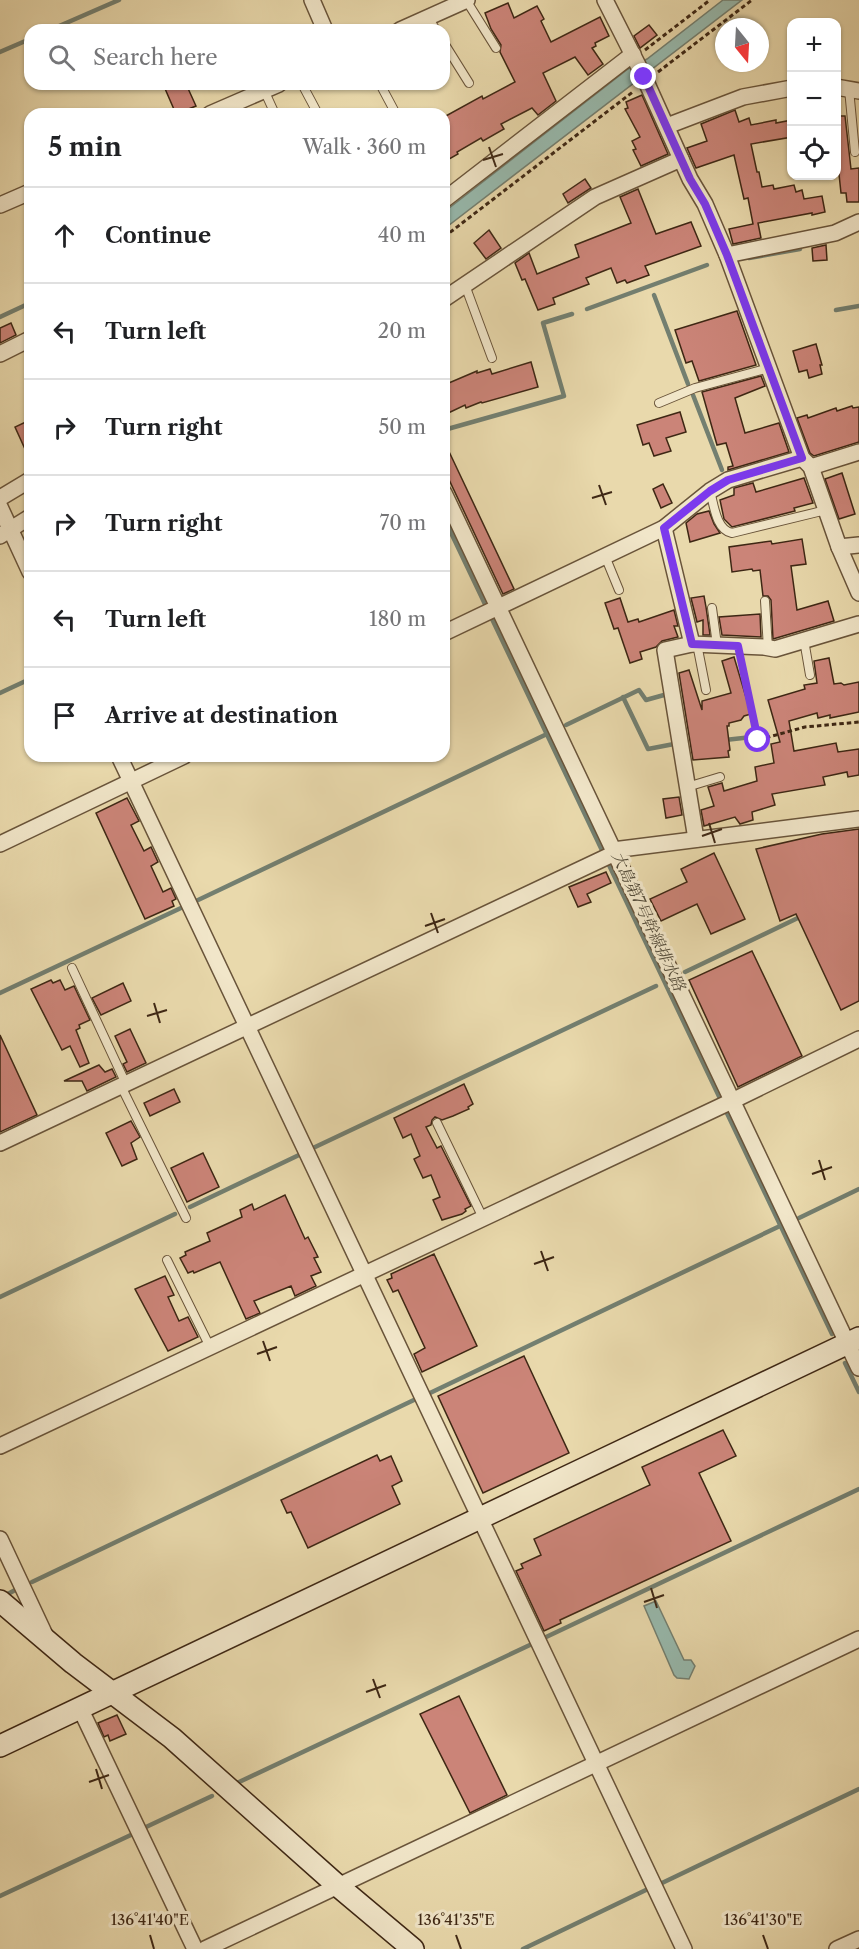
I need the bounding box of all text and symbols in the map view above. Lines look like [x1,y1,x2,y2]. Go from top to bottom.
north arrow [715,18,769,72]
map controls [787,18,841,180]
button: + [787,18,841,72]
search box [24,24,450,90]
icon: search [45,41,78,74]
text: Search here [93,44,218,71]
route end [630,63,656,89]
button: − [787,72,841,126]
button: locate [787,126,841,180]
text: 5 min [48,131,122,163]
text: Walk · 360 m [303,135,426,159]
icon: ahead [48,219,81,252]
text: Continue [105,222,211,249]
text: 40 m [378,223,426,247]
icon: left [48,315,81,348]
text: Turn left [105,318,206,345]
text: 20 m [378,319,426,343]
icon: right [48,411,81,444]
text: Turn right [105,414,223,441]
text: 50 m [379,415,426,439]
icon: right [48,507,81,540]
text: Turn right [105,510,223,537]
text: 70 m [380,511,426,535]
icon: left [48,603,81,636]
text: Turn left [105,606,206,633]
text: 180 m [369,607,426,631]
icon: arrive [48,699,81,732]
text: Arrive at destination [105,702,338,729]
route start [744,726,770,752]
water label: 大島第7号幹線排水路 [608,848,691,995]
text: 136°41'40"E [111,1910,189,1929]
text: 136°41'35"E [417,1910,495,1929]
text: 136°41'30"E [724,1910,802,1929]

